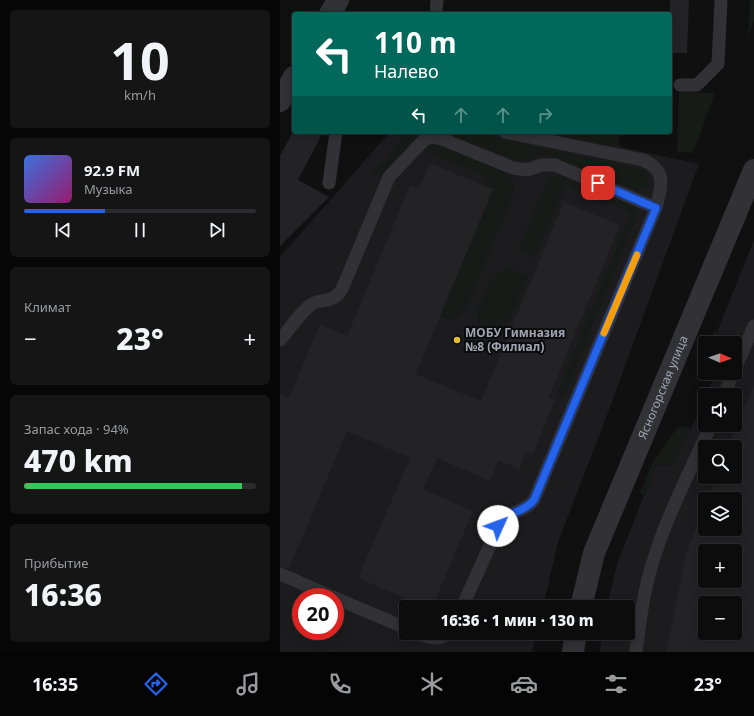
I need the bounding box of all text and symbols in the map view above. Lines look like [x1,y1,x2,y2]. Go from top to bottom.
text: 110 m [374,23,457,61]
text: 10 [110,24,170,95]
icon: left [308,28,360,80]
text: Налево [374,59,439,83]
text: km/h [124,86,156,104]
icon: left [408,104,430,126]
icon: ahead [450,104,472,126]
icon: ahead [492,104,514,126]
icon: right [534,104,556,126]
text: 92.9 FM [84,160,140,180]
pin [581,166,615,200]
icon: arrive [587,172,609,194]
text: Музыка [84,180,133,198]
icon: previous [52,219,74,241]
icon: pause [129,219,151,241]
icon: next [206,219,228,241]
text: Климат [24,298,71,316]
text: 23° [116,318,164,359]
text: − [24,323,37,353]
text: + [243,323,256,353]
place label: МОБУ Гимназия №8 (Филиал) [465,324,565,355]
street label: Ясногорская улица [634,333,692,441]
marker: МОБУ Гимназия №8 (Филиал) [452,335,462,345]
north arrow [698,336,742,380]
map controls [698,336,742,640]
button: sound [698,388,742,432]
text: Запас хода · 94% [24,420,129,438]
text: 470 km [24,440,133,481]
button: search [698,440,742,484]
button: layers [698,492,742,536]
position arrow [477,505,519,547]
button: + [698,544,742,588]
text: Прибытие [24,554,88,572]
text: 16:36 [24,574,102,615]
speed limit sign: 20 [292,588,344,640]
button: − [698,596,742,640]
text: 16:36 · 1 мин · 130 m [440,610,594,630]
icon: directions [142,670,170,698]
icon: music [234,670,262,698]
icon: phone [326,670,354,698]
icon: climate [418,670,446,698]
icon: car [510,670,538,698]
icon: filters [602,670,630,698]
text: 16:35 [32,672,78,696]
text: 23° [694,672,722,696]

